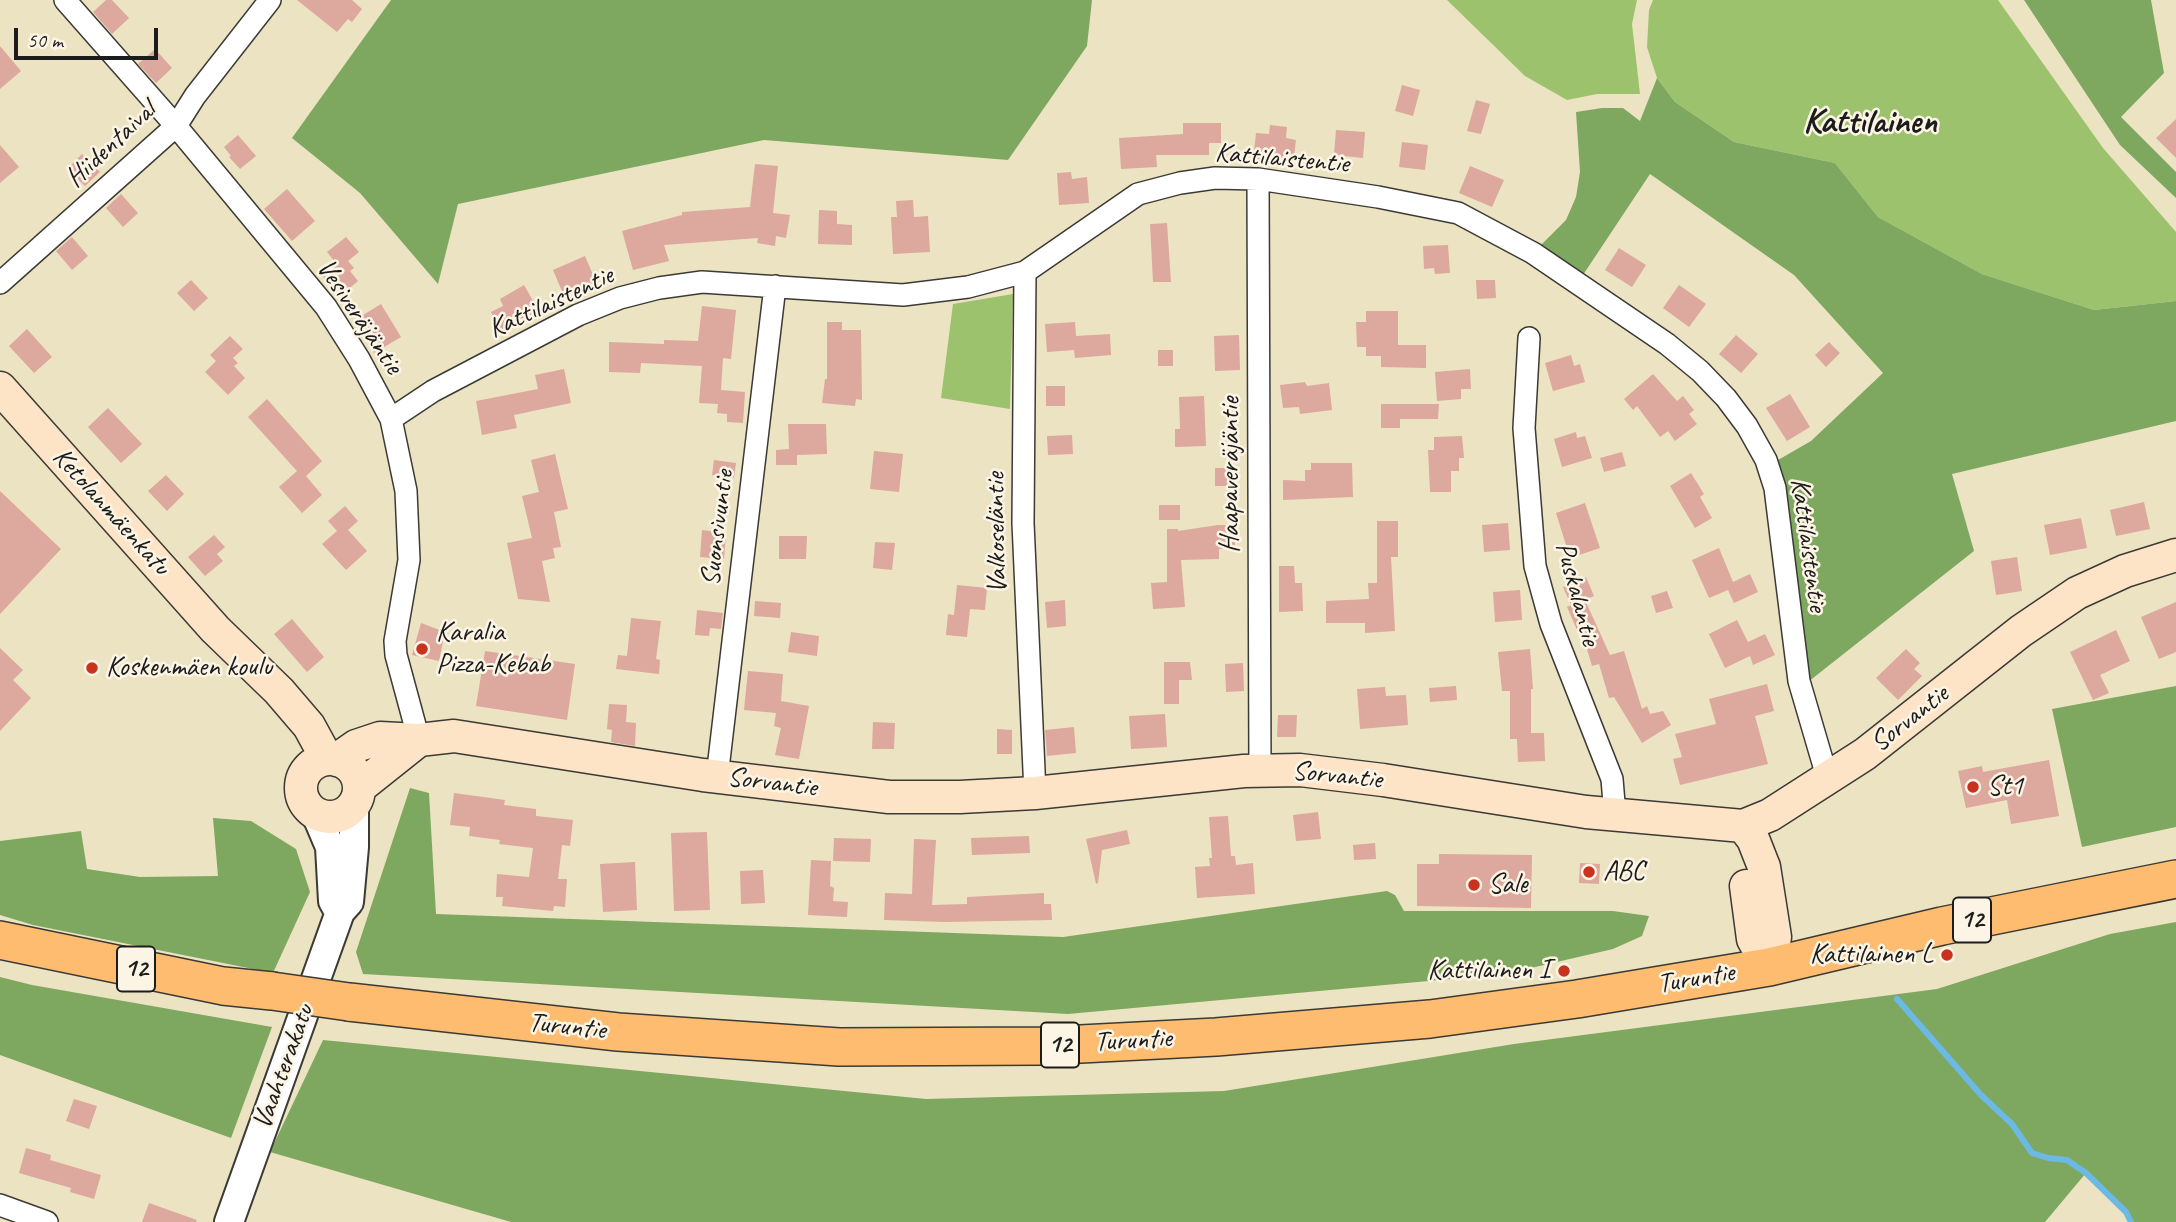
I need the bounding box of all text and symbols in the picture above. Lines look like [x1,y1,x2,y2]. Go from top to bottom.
scale bar [18,14,161,58]
text: 50 m [27,27,63,53]
street label: Hiidentaival [59,95,163,195]
district label: Kattilainen [1803,102,1937,144]
street label: Kattilaistentie [1214,136,1350,182]
street label: Vesiveräjäntie [308,253,410,381]
street label: Kattilaistentie [483,259,619,347]
street label: Haapaveräjäntie [1214,397,1248,553]
street label: Ketolanmäenkatu [45,441,177,583]
street label: Suonsivuntie [694,468,742,588]
street label: Valkoseläntie [979,472,1015,594]
street label: Kattilaistentie [1782,476,1834,614]
street label: Puskalantie [1547,538,1607,650]
place label: Karalia Pizza-Kebab [436,616,550,682]
marker: Karalia Pizza-Kebab [414,641,430,657]
place label: Koskenmäen koulu [106,651,272,685]
marker: Koskenmäen koulu [84,660,100,676]
street label: Sorvantie [1864,678,1956,760]
street label: Sorvantie [1290,755,1384,797]
street label: Sorvantie [725,761,819,805]
place label: St1 [1987,770,2023,804]
marker: St1 [1965,779,1981,795]
place label: ABC [1603,855,1645,889]
marker: ABC [1581,864,1597,880]
place label: Sale [1488,868,1527,902]
marker: Sale [1466,877,1482,893]
road number: 12 [1953,897,1991,942]
place label: Kattilainen L [1810,938,1933,972]
road number: 12 [117,946,155,992]
marker: Kattilainen L [1939,947,1955,963]
place label: Kattilainen I [1427,954,1550,988]
street label: Turuntie [1655,956,1737,1002]
marker: Kattilainen I [1556,963,1572,979]
street label: Vaahterakatu [246,1000,322,1134]
street label: Turuntie [527,1006,607,1048]
road number: 12 [1041,1022,1079,1068]
street label: Turuntie [1094,1022,1172,1060]

